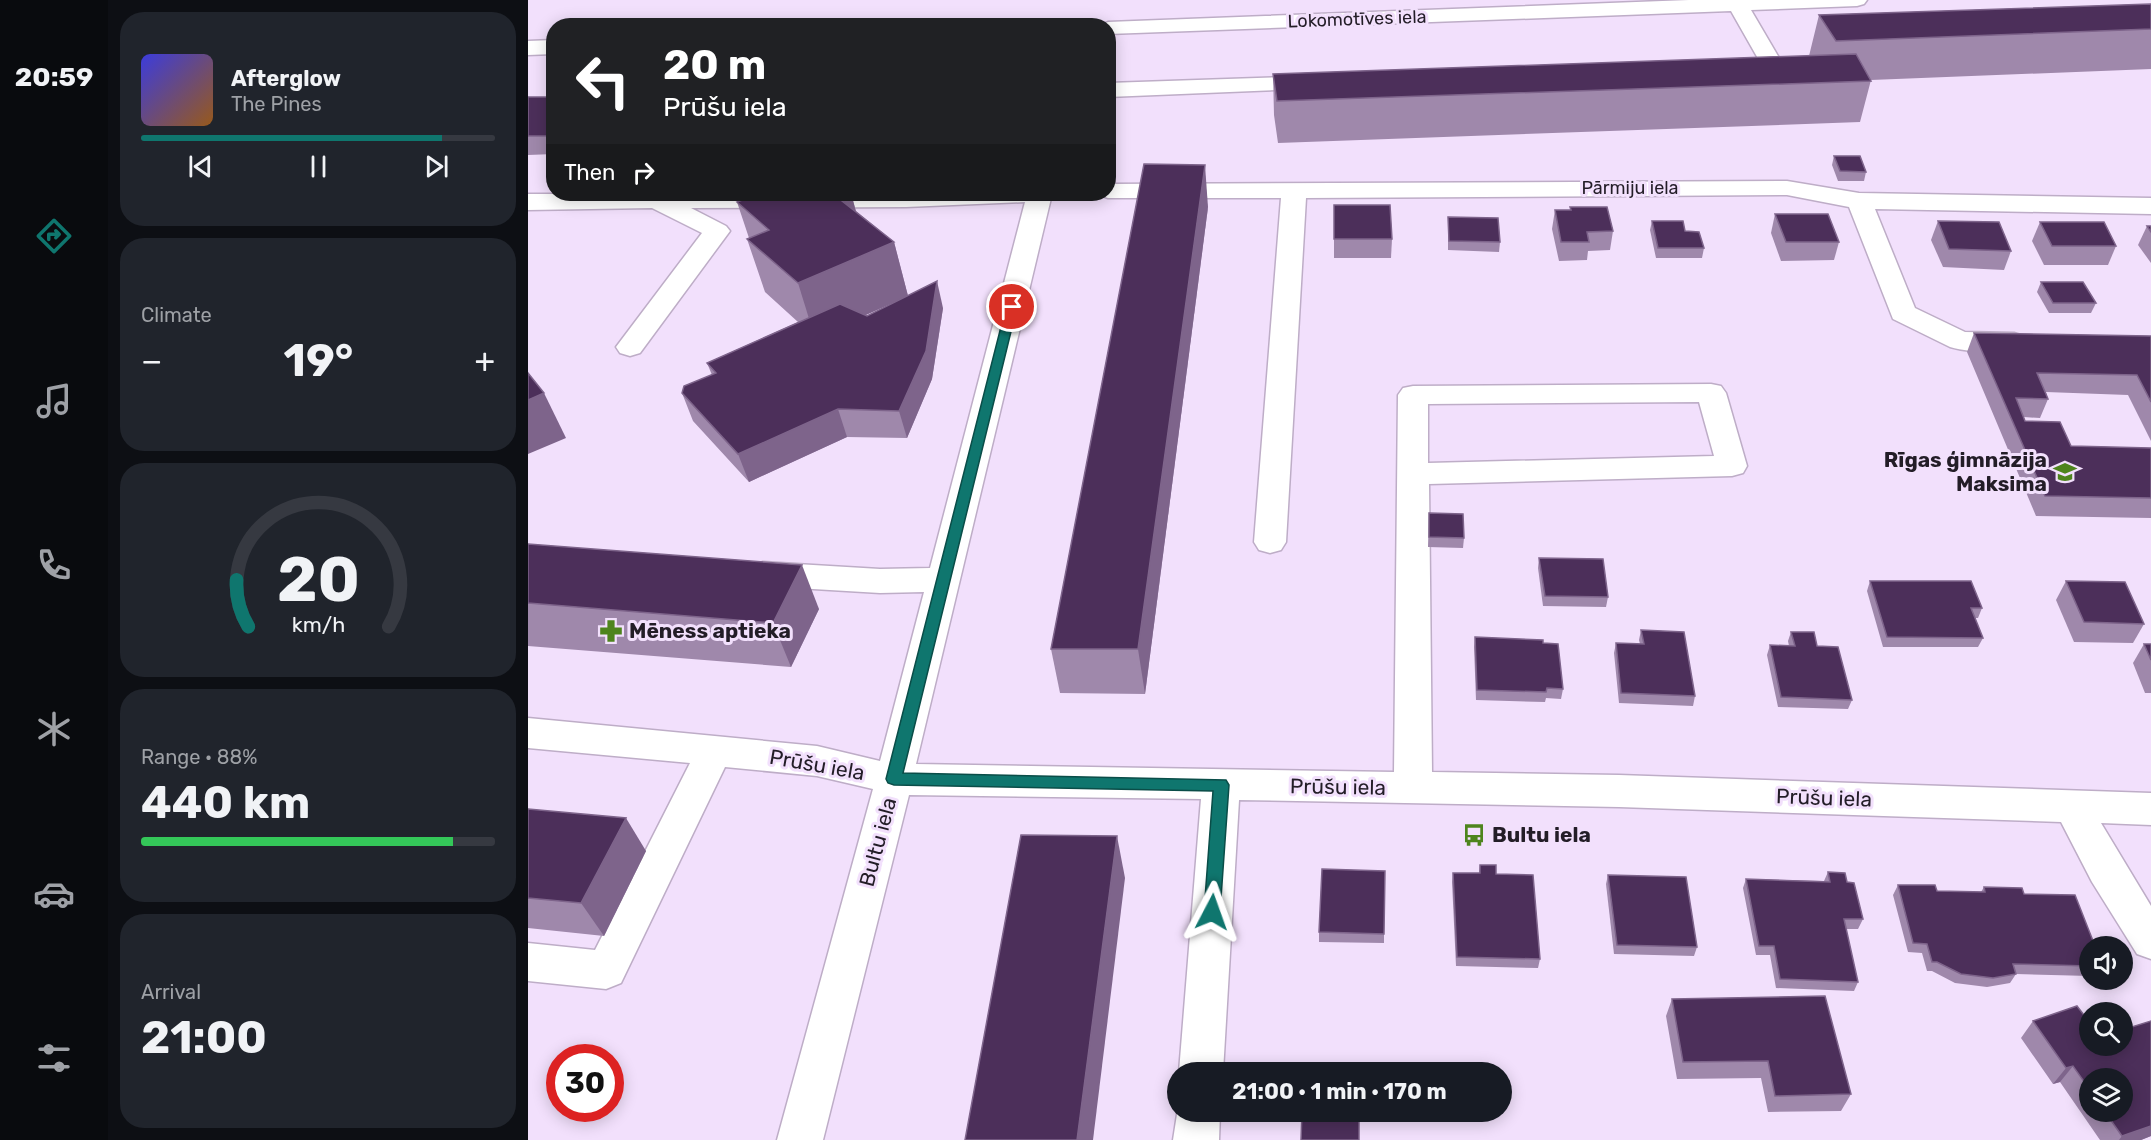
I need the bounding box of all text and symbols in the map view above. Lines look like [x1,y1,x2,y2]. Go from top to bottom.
street label: Lokomotīves iela [1287,6,1427,32]
text: 20 m [663,40,766,90]
icon: left [564,42,642,120]
text: 20:59 [15,61,93,93]
text: Afterglow [231,65,341,92]
text: Prūšu iela [663,91,787,123]
text: The Pines [231,92,322,116]
icon: previous [184,150,217,183]
icon: pause [302,150,335,183]
icon: next [420,150,453,183]
icon: right [627,156,660,189]
text: Then [564,159,615,186]
street label: Pārmiju iela [1581,177,1679,199]
icon: directions [33,215,75,257]
pin [986,281,1037,332]
icon: arrive [995,290,1028,323]
text: Climate [141,303,212,327]
text: 19° [284,334,353,387]
text: − [141,341,162,380]
text: + [474,341,495,380]
icon: music [33,380,75,422]
place label: Rīgas ģimnāzija Maksima [1884,447,2047,496]
school or university icon: Rīgas ģimnāzija Maksima [2052,459,2078,485]
text: 20 [277,543,359,617]
icon: phone [33,544,75,586]
text: km/h [291,612,345,637]
pharmacy icon: Mēness aptieka [598,618,624,644]
place label: Mēness aptieka [629,618,791,643]
icon: climate [33,708,75,750]
street label: Prūšu iela [768,744,867,785]
text: Range · 88% [141,745,257,769]
street label: Prūšu iela [1290,773,1386,800]
text: 440 km [141,776,310,829]
street label: Prūšu iela [1776,783,1872,812]
street label: Bultu iela [854,795,901,889]
bus stop icon: Bultu iela [1461,822,1487,848]
place label: Bultu iela [1492,822,1591,847]
icon: car [33,873,75,915]
position arrow [1180,880,1244,944]
map controls [2079,936,2133,1122]
button: sound [2079,936,2133,990]
text: Arrival [141,980,201,1004]
button: search [2079,1002,2133,1056]
text: 21:00 [141,1011,267,1064]
icon: filters [33,1037,75,1079]
speed limit sign: 30 [546,1044,624,1122]
button: layers [2079,1068,2133,1122]
text: 21:00 · 1 min · 170 m [1232,1078,1447,1105]

